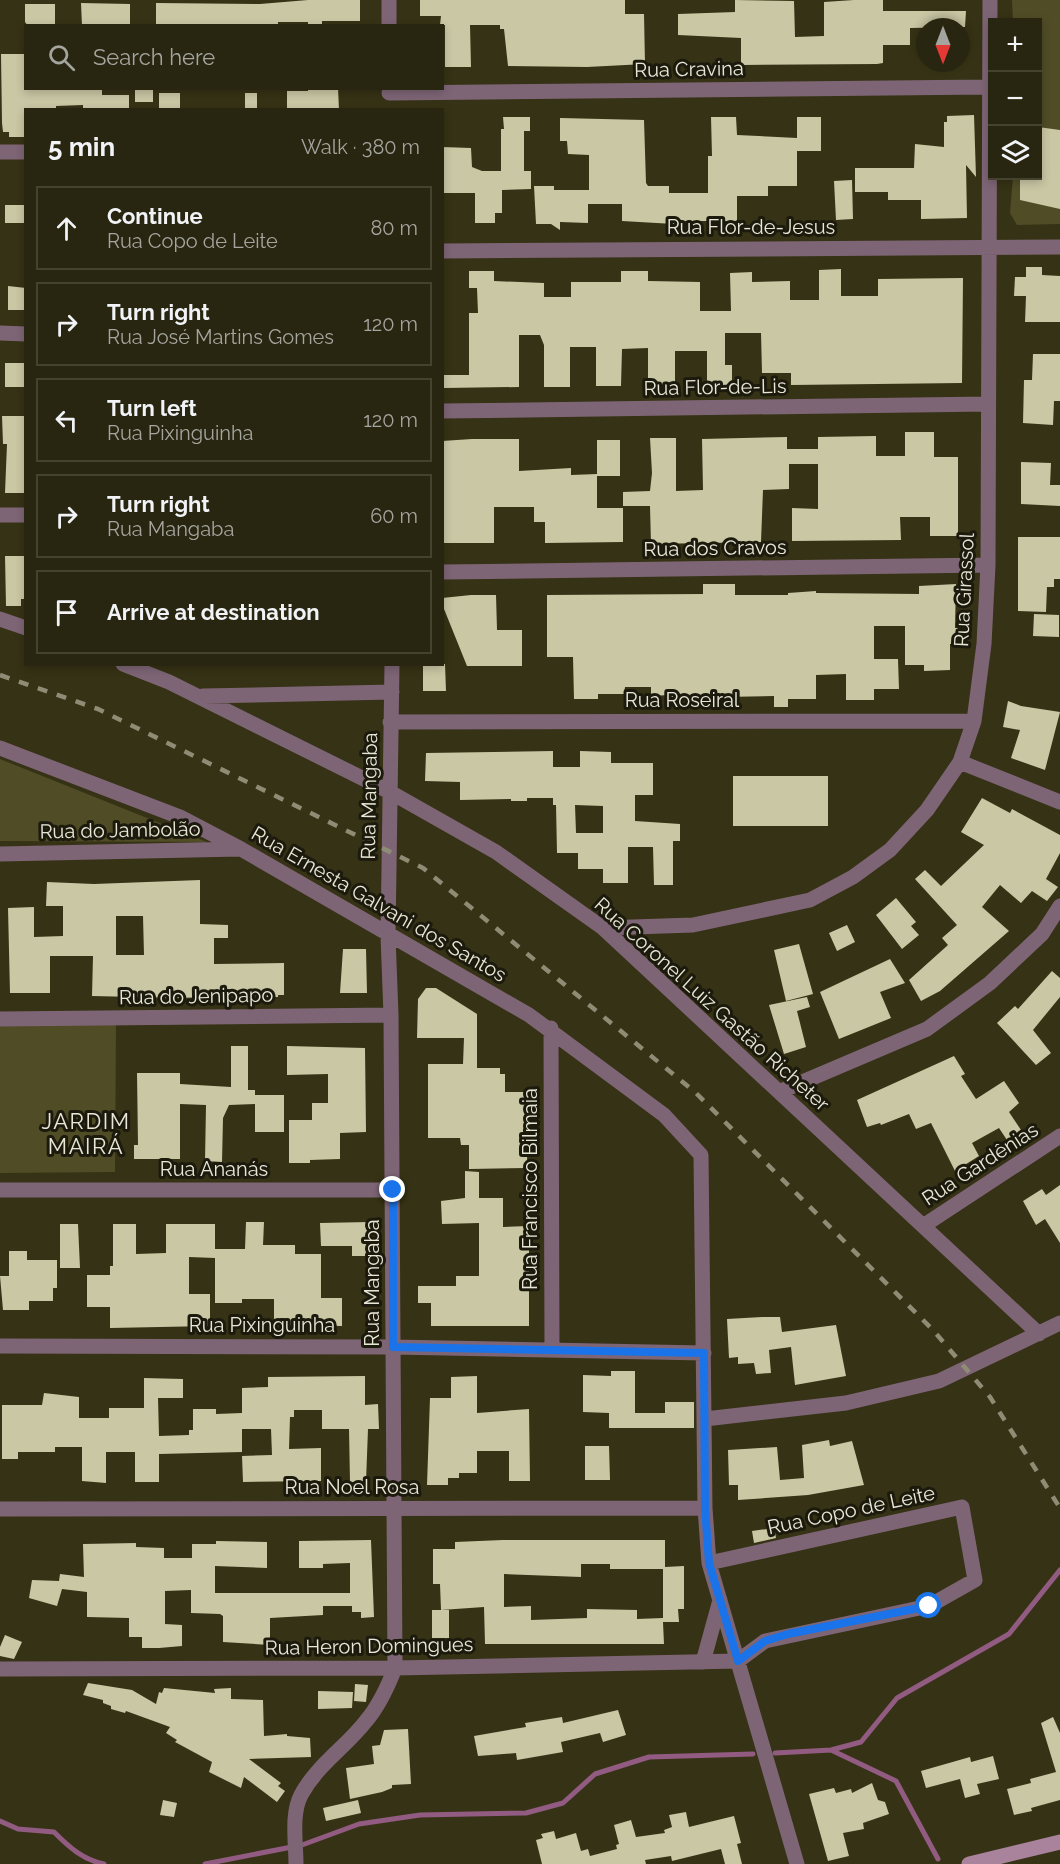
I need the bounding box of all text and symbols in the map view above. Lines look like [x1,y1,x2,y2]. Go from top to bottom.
north arrow [916,18,970,72]
map controls [988,18,1042,180]
button: + [988,18,1042,72]
search box [24,24,444,90]
icon: search [45,41,78,74]
text: Search here [93,44,215,70]
street label: Rua Cravina [634,56,744,82]
button: − [988,72,1042,126]
button: layers [988,126,1042,180]
text: 5 min [48,132,115,162]
text: Walk · 380 m [301,135,420,159]
text: Continue [107,203,203,229]
icon: ahead [50,212,83,245]
street label: Rua Flor-de-Jesus [667,215,835,239]
text: 80 m [370,216,418,240]
text: Rua Copo de Leite [107,229,278,253]
text: Turn right [107,299,210,325]
icon: right [50,308,83,341]
text: 120 m [363,312,418,336]
text: Rua José Martins Gomes [107,325,334,349]
street label: Rua Flor-de-Lis [643,374,787,400]
text: Turn left [107,395,197,421]
icon: left [50,404,83,437]
text: 120 m [363,408,418,432]
text: Rua Pixinguinha [107,421,254,445]
text: Turn right [107,491,210,517]
icon: right [50,500,83,533]
text: 60 m [370,504,418,528]
text: Rua Mangaba [107,517,234,541]
street label: Rua Girassol [949,532,979,648]
street label: Rua dos Cravos [643,535,787,561]
icon: arrive [50,596,83,629]
text: Arrive at destination [107,599,320,625]
street label: Rua Roseiral [625,688,740,712]
street label: Rua Mangaba [356,732,382,860]
street label: Rua do Jambolão [39,817,201,843]
street label: Rua Ernesta Galvani dos Santos [247,821,511,987]
street label: Rua Coronel Luiz Gastão Richeter [590,892,834,1116]
street label: Rua do Jenipapo [119,983,273,1009]
street label: Rua Francisco Bilmaia [518,1088,542,1290]
district label: JARDIM MAIRÁ [42,1108,130,1159]
street label: Rua Gardênias [917,1118,1043,1210]
street label: Rua Ananás [160,1157,268,1181]
route end [379,1176,405,1202]
street label: Rua Mangaba [360,1219,384,1347]
street label: Rua Pixinguinha [189,1313,335,1337]
street label: Rua Noel Rosa [285,1475,419,1499]
street label: Rua Copo de Leite [765,1480,937,1539]
route start [915,1592,941,1618]
street label: Rua Heron Domingues [264,1632,474,1660]

